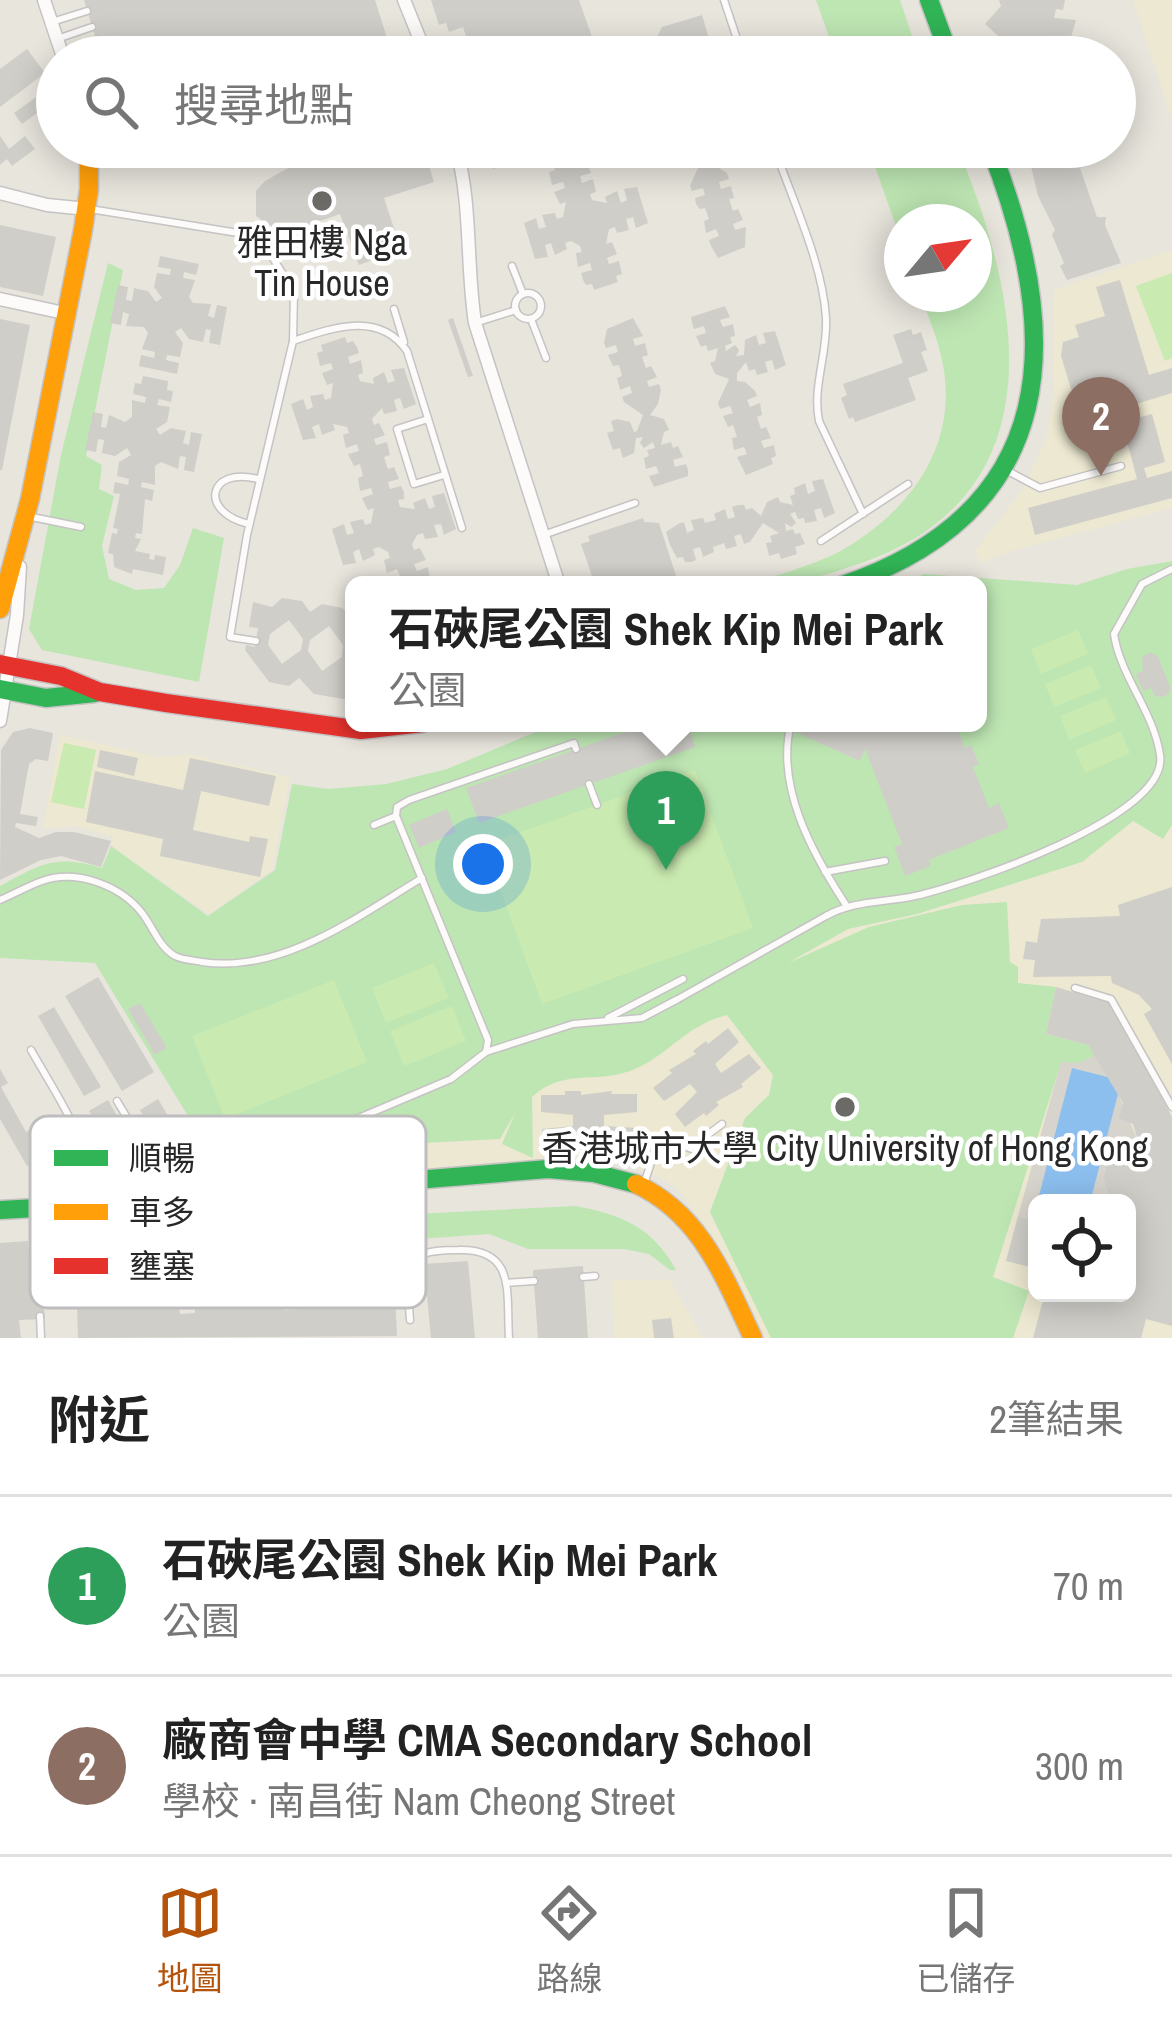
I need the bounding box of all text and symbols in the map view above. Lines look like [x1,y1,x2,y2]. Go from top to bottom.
search box [36,36,1136,168]
icon: search [78,69,144,135]
text: 搜尋地點 [174,74,354,135]
marker: 雅田樓 Nga Tin House [309,188,335,214]
north arrow [884,204,992,312]
place label: 雅田樓 Nga Tin House [237,218,407,307]
pin: 2 [1062,377,1140,476]
popup [345,576,987,732]
text: 石硤尾公園 Shek Kip Mei Park [388,598,944,659]
text: 公園 [388,664,466,716]
pin: 1 [627,771,705,870]
your location [453,834,513,894]
marker: 香港城市大學 City University of Hong Kong [832,1094,858,1120]
legend [30,1116,426,1308]
place label: 香港城市大學 City University of Hong Kong [542,1124,1149,1172]
text: 順暢 [129,1136,195,1180]
text: 車多 [129,1190,195,1234]
map controls [1028,1194,1136,1302]
button: locate [1028,1194,1136,1302]
text: 壅塞 [129,1244,195,1288]
text: 附近 [48,1385,150,1454]
text: 2筆結果 [989,1393,1124,1445]
text: 石硤尾公園 Shek Kip Mei Park [162,1529,717,1590]
text: 1 [78,1560,96,1612]
text: 70 m [1053,1560,1124,1612]
text: 公園 [162,1595,240,1647]
text: 廠商會中學 CMA Secondary School [162,1709,812,1770]
text: 2 [78,1740,96,1792]
text: 300 m [1035,1740,1124,1792]
text: 學校 · 南昌街 Nam Cheong Street [162,1775,675,1827]
tab: 地圖 [157,1880,223,2000]
tab: 路線 [536,1880,602,2000]
tab: 已儲存 [916,1880,1015,2000]

